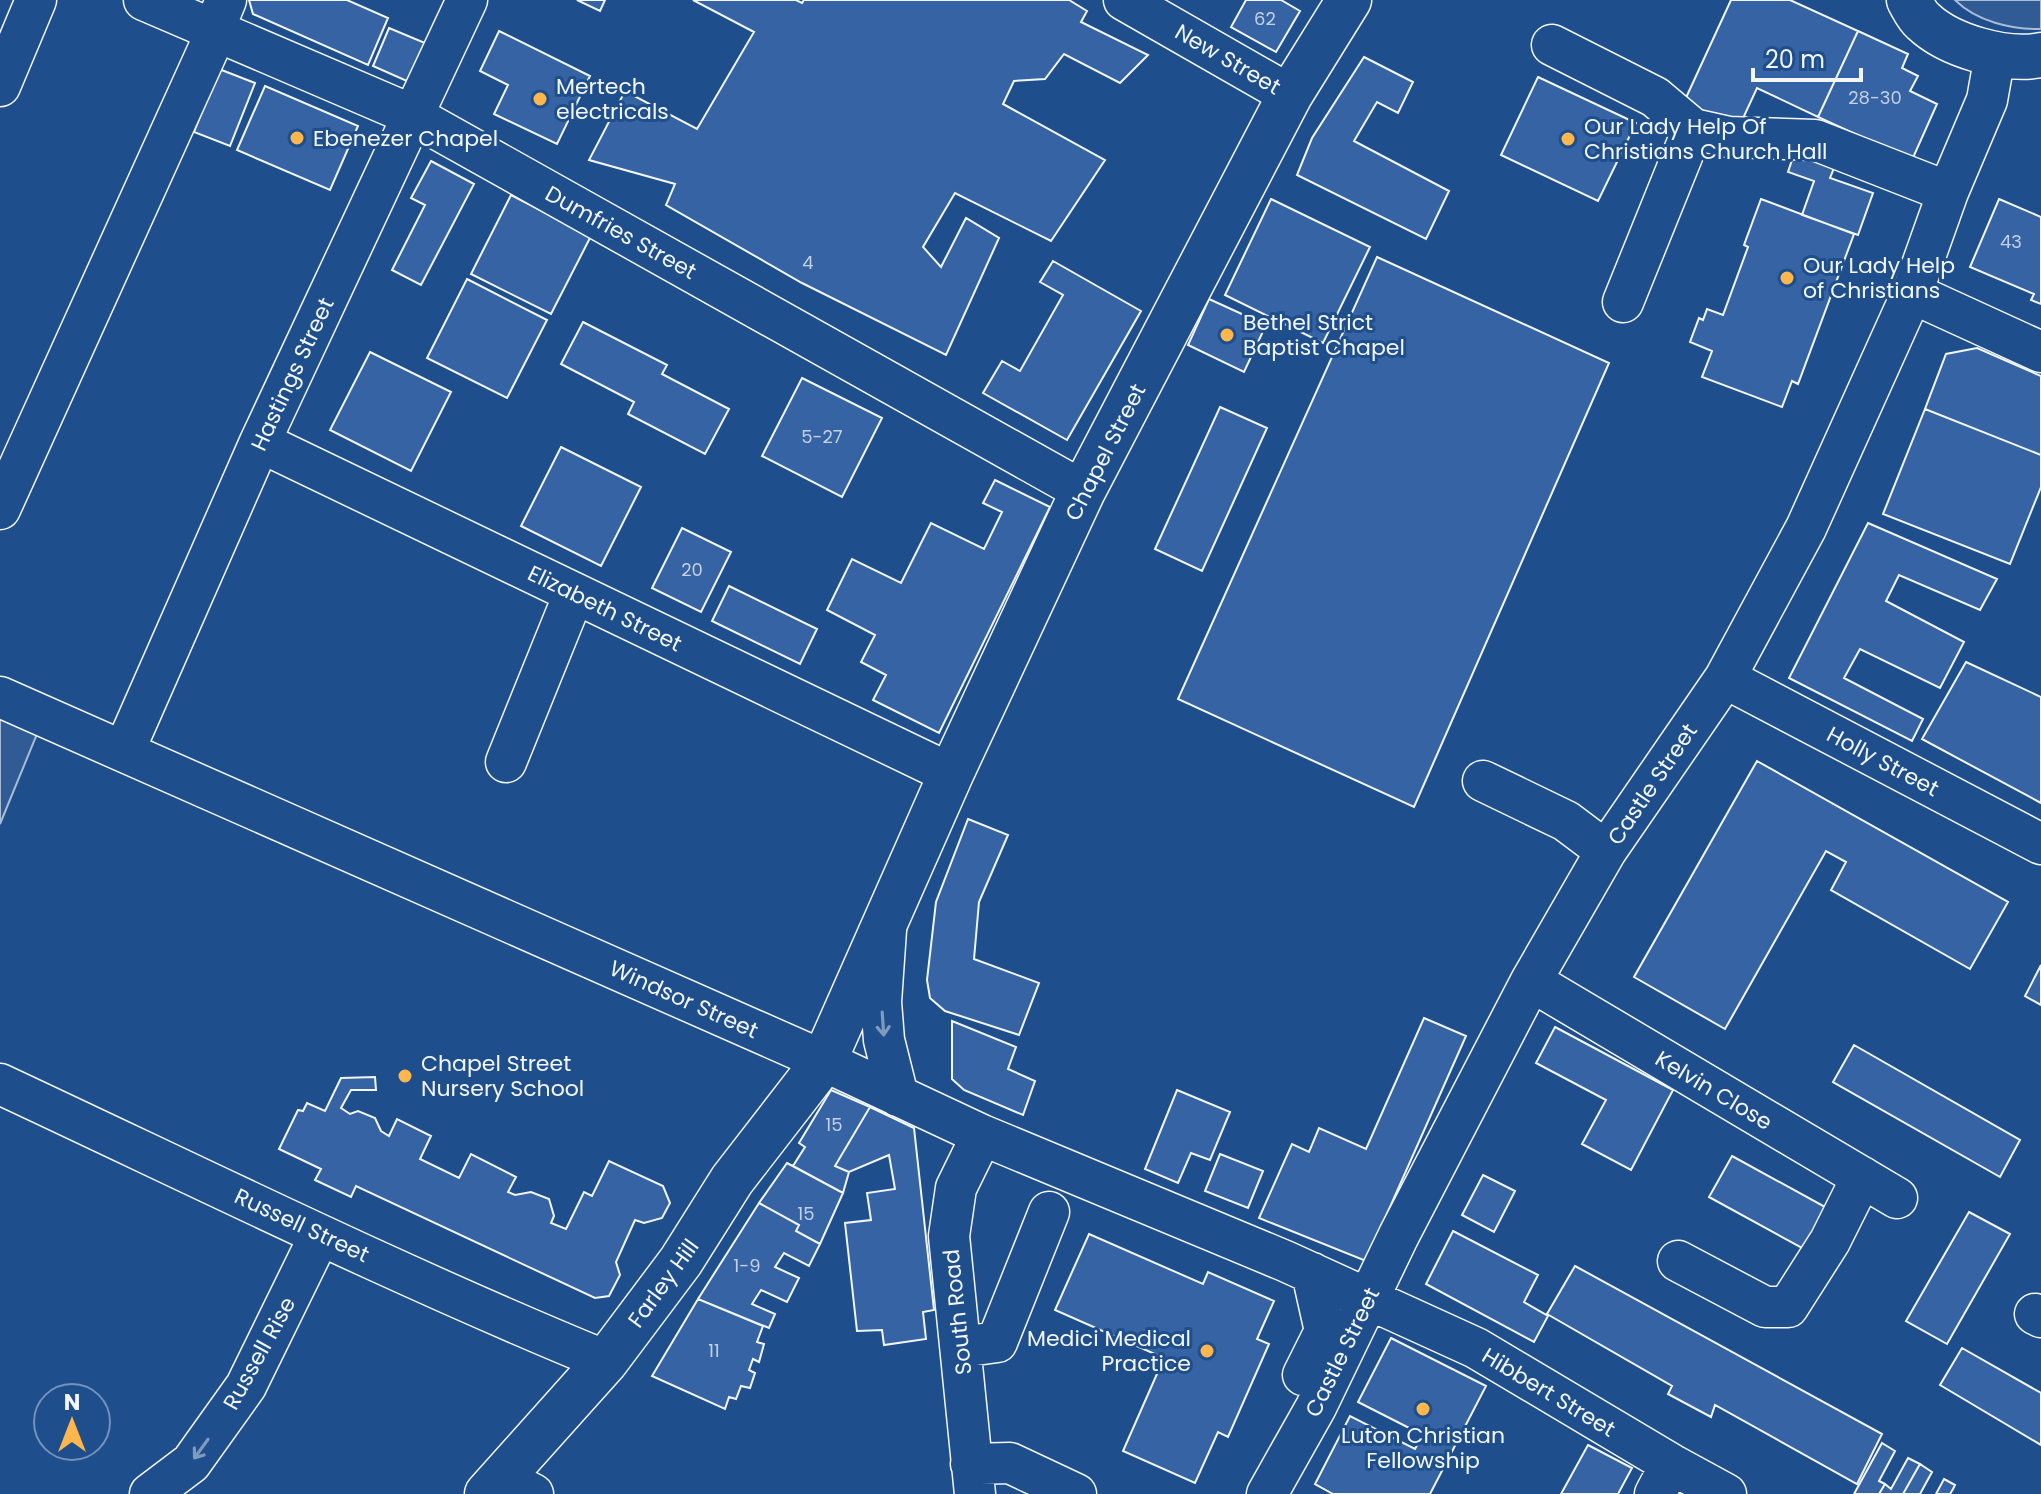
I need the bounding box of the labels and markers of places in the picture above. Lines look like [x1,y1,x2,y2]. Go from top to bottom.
place label: Mertech electricals [556,71,669,127]
marker: Mertech electricals [531,90,549,108]
place label: Our Lady Help Of Christians Church Hall [1584,111,1827,167]
place label: Ebenezer Chapel [313,123,498,154]
marker: Ebenezer Chapel [288,129,306,147]
marker: Our Lady Help Of Christians Church Hall [1559,130,1577,148]
place label: Our Lady Help of Christians [1803,250,1955,306]
marker: Our Lady Help of Christians [1778,269,1796,287]
place label: Bethel Strict Baptist Chapel [1243,307,1405,363]
marker: Bethel Strict Baptist Chapel [1218,326,1236,344]
place label: Chapel Street Nursery School [421,1048,584,1104]
marker: Chapel Street Nursery School [396,1067,414,1085]
place label: Medici Medical Practice [1027,1323,1191,1379]
marker: Medici Medical Practice [1198,1342,1216,1360]
marker: Luton Christian Fellowship [1414,1400,1432,1418]
place label: Luton Christian Fellowship [1341,1420,1505,1476]

